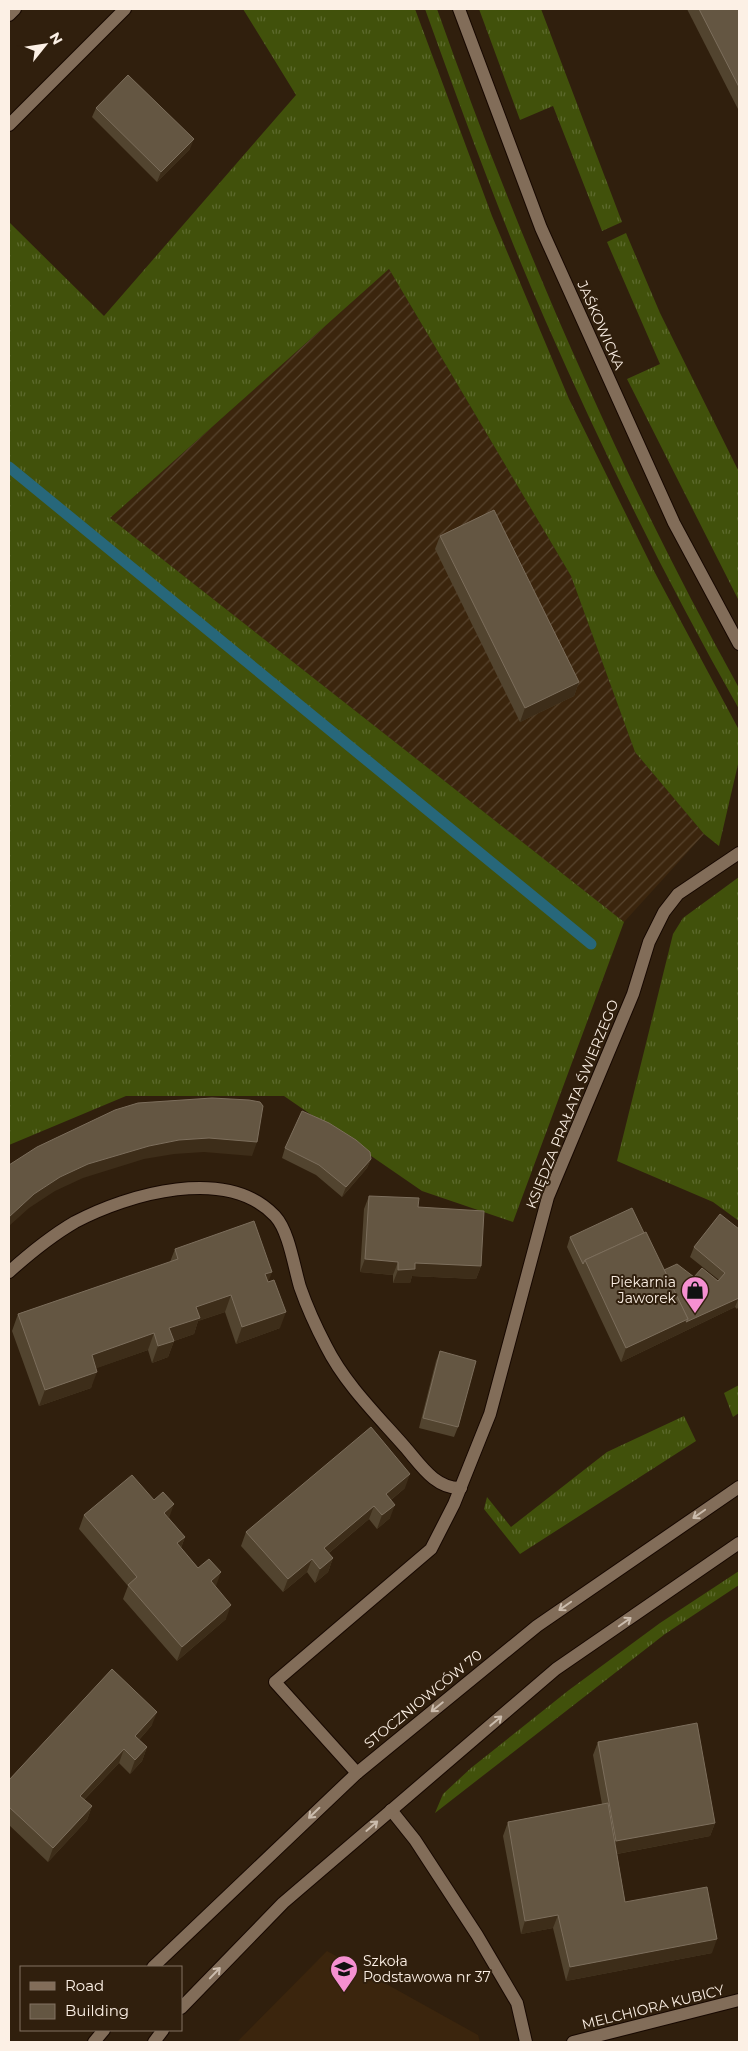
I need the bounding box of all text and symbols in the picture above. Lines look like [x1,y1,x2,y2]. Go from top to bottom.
north arrow [20,20,70,70]
text: N [46,29,67,48]
street label: JAŚKOWICKA [573,277,629,373]
street label: KSIĘDZA PRAŁATA ŚWIERZEGO [522,997,622,1211]
place label: Piekarnia Jaworek [610,1273,677,1307]
shop icon: Piekarnia Jaworek [680,1275,710,1314]
one-way arrow [692,1509,706,1519]
one-way arrow [558,1601,572,1611]
one-way arrow [617,1617,631,1627]
street label: STOCZNIOWCÓW 70 [360,1646,486,1752]
one-way arrow [431,1701,444,1712]
one-way arrow [489,1715,502,1726]
one-way arrow [308,1807,321,1819]
one-way arrow [365,1821,378,1832]
place label: Szkoła Podstawowa nr 37 [363,1952,491,1986]
school or university icon: Szkoła Podstawowa nr 37 [329,1954,359,1993]
legend [20,1966,182,2031]
one-way arrow [209,1967,221,1979]
text: Road [65,1976,104,1995]
street label: MELCHIORA KUBICY [580,1981,726,2033]
text: Building [65,2001,129,2020]

